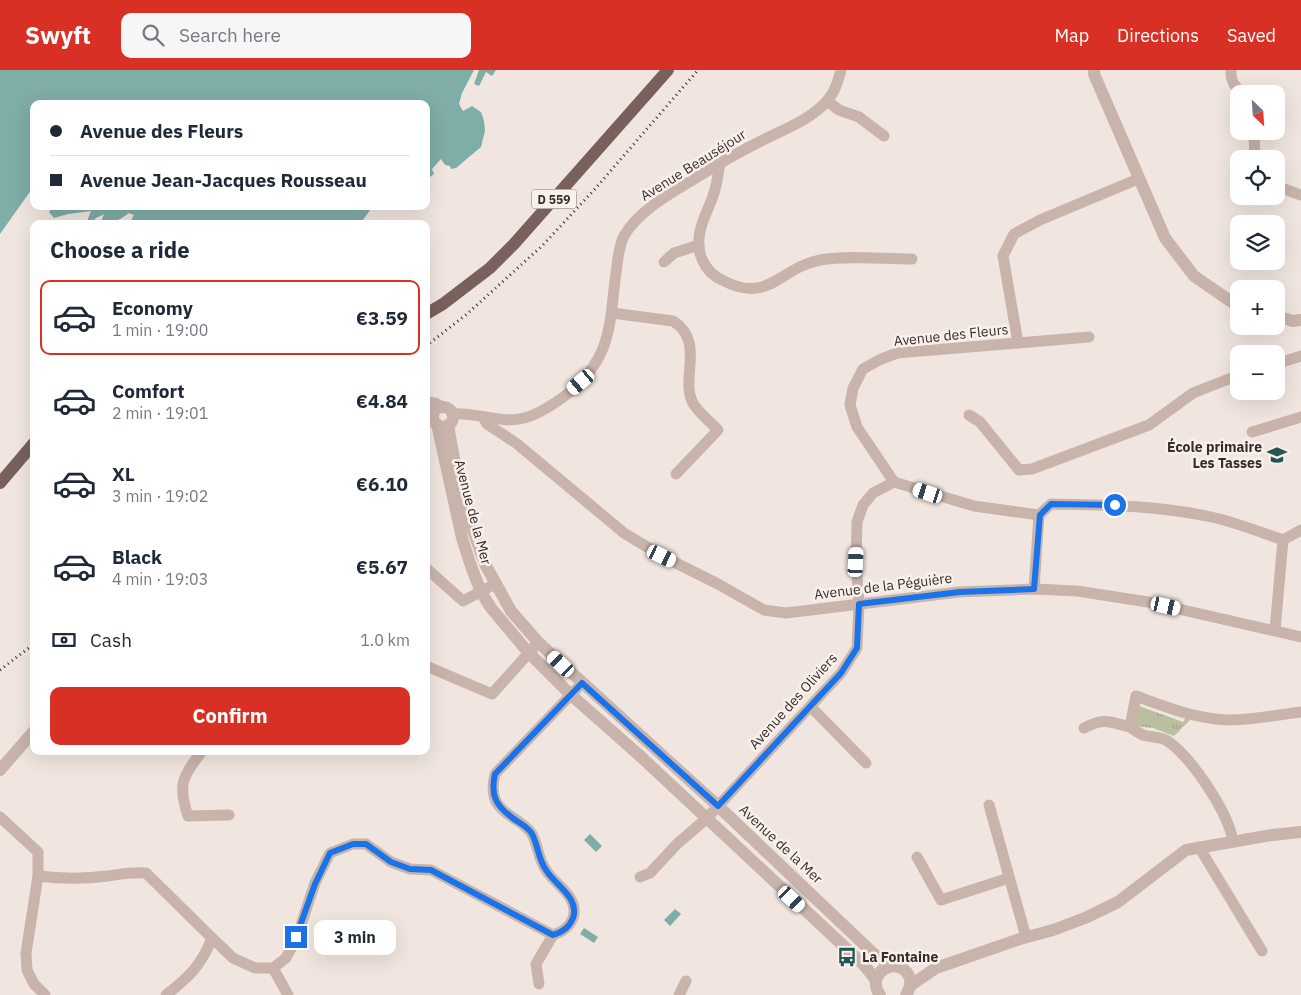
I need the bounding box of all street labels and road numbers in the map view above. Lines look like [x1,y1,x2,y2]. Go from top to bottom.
street label: Avenue Beauséjour [637,125,749,205]
road number: D 559 [532,190,576,208]
street label: Avenue des Fleurs [893,320,1009,350]
street label: Avenue de la Mer [450,458,496,566]
street label: Avenue de la Péguière [813,569,953,603]
street label: Avenue des Oliviers [745,649,841,753]
street label: Avenue de la Mer [735,801,827,887]

